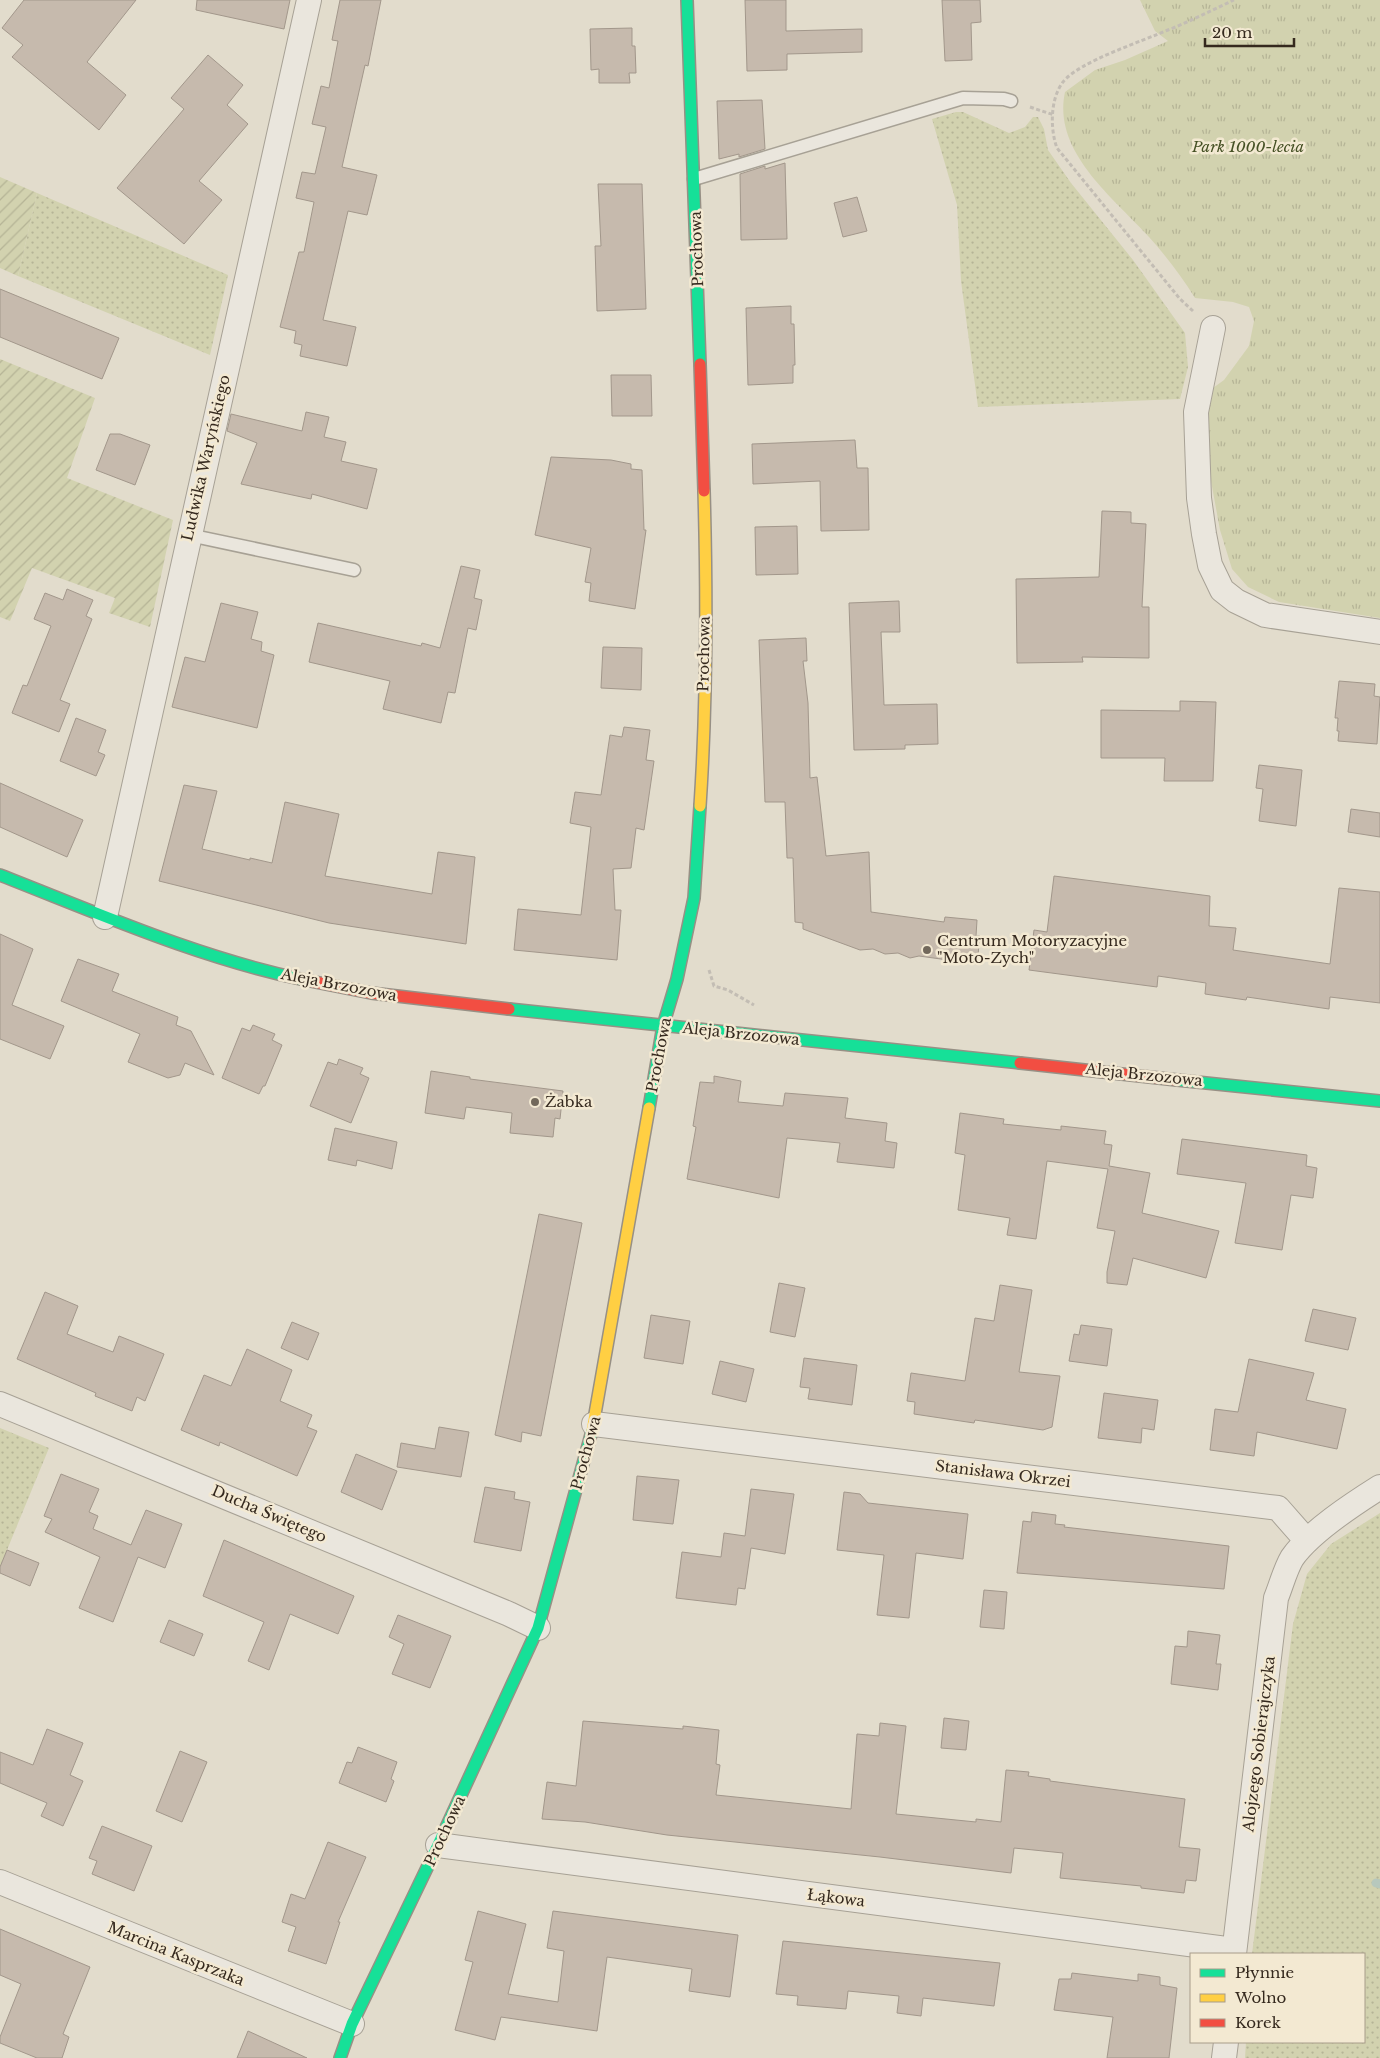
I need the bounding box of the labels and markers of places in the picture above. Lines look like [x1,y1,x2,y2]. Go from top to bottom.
place label: Centrum Motoryzacyjne "Moto-Zych" [937,931,1127,967]
marker: Centrum Motoryzacyjne "Moto-Zych" [921,944,933,956]
place label: Żabka [545,1092,593,1111]
marker: Żabka [529,1096,541,1108]

